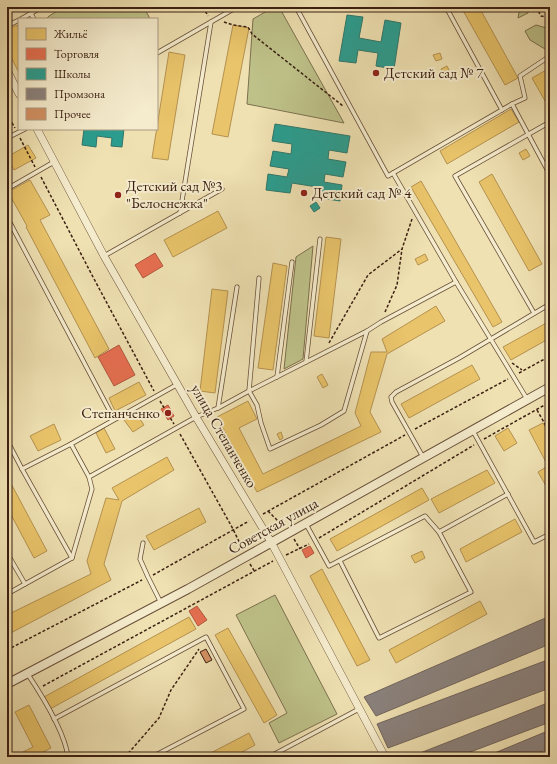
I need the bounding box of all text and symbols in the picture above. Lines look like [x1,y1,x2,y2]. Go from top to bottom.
legend [18,18,158,130]
text: Жильё [53,26,88,42]
text: Торговля [54,46,100,62]
place label: Детский сад № 7 [384,63,484,82]
text: Школы [54,66,91,82]
marker: Детский сад № 7 [371,68,381,78]
text: Промзона [54,86,105,102]
text: Прочее [54,106,91,122]
place label: Детский сад №3 "Белоснежка" [126,176,222,212]
place label: Детский сад № 4 [312,183,412,202]
marker: Детский сад № 4 [299,188,309,198]
marker: Детский сад №3 "Белоснежка" [113,190,123,200]
street label: улица Степанченко [187,380,262,491]
place label: Степанченко [81,403,160,422]
marker: Степанченко [163,408,173,418]
street label: Советская улица [224,493,321,558]

